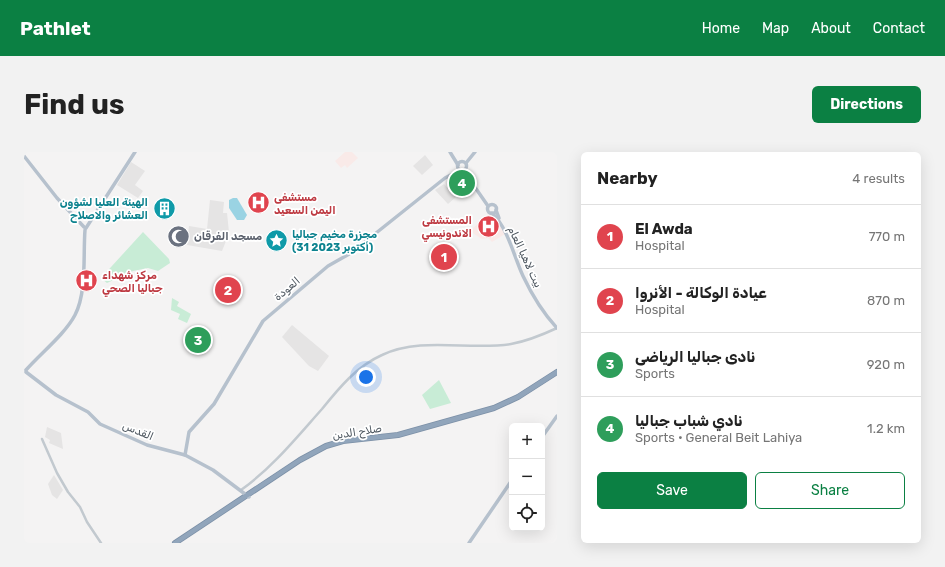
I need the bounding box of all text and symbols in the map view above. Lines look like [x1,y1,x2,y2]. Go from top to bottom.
text: Pathlet [20,17,91,40]
text: Home [702,20,740,37]
text: Map [762,20,789,37]
text: About [811,20,851,37]
text: Contact [873,20,925,37]
button: Directions [812,86,921,123]
text: Find us [24,88,124,121]
pin: 4 [449,168,475,198]
text: Nearby [597,168,658,188]
text: 4 results [852,171,905,186]
hospital icon: مستشفى اليمن السعيد [245,190,271,216]
place label: مستشفى اليمن السعيد [274,191,336,217]
building icon: الهيئة العليا لشؤون العشائر والاصلاح [151,195,177,221]
place label: الهيئة العليا لشؤون العشائر والاصلاح [60,196,148,223]
hospital icon: المستشفى الاندونيسي [475,213,501,239]
place label: المستشفى الاندونيسي [422,214,472,242]
text: El Awda [635,220,693,238]
mosque icon: مسجد الفرقان [165,223,191,249]
street label: بيت لاهيا العام [504,224,545,290]
place icon: مجزرة مخيم جباليا (31 أكتوبر 2023) [264,227,290,253]
place label: مجزرة مخيم جباليا (31 أكتوبر 2023) [292,228,377,254]
text: 1 [607,229,613,244]
text: 770 m [869,229,905,244]
place label: مسجد الفرقان [194,230,262,243]
text: Hospital [635,238,685,253]
pin: 1 [431,242,457,272]
hospital icon: مركز شهداء جباليا الصحي [73,268,99,294]
place label: مركز شهداء جباليا الصحي [102,269,163,297]
street label: العودة [271,274,303,304]
pin: 2 [215,275,241,305]
text: عيادة الوكالة - الأنروا [635,284,767,302]
text: 2 [606,293,614,308]
text: 870 m [867,293,905,308]
text: Hospital [635,302,685,317]
pin: 3 [185,325,211,355]
text: نادى جباليا الرياضى [635,348,755,366]
text: 3 [606,357,614,372]
text: 920 m [867,357,905,372]
text: Sports [635,366,675,381]
your location [356,367,376,387]
text: نادي شباب جباليا [635,412,742,430]
street label: القدس [121,419,155,443]
text: 4 [606,421,614,436]
text: 1.2 km [867,421,905,436]
street label: صلاح الدين [331,422,383,444]
map controls [509,423,545,531]
button: + [509,423,545,459]
text: Sports · General Beit Lahiya [635,430,802,445]
button: − [509,459,545,495]
button: Save [597,472,747,509]
button: Share [755,472,905,509]
button: locate [509,495,545,531]

